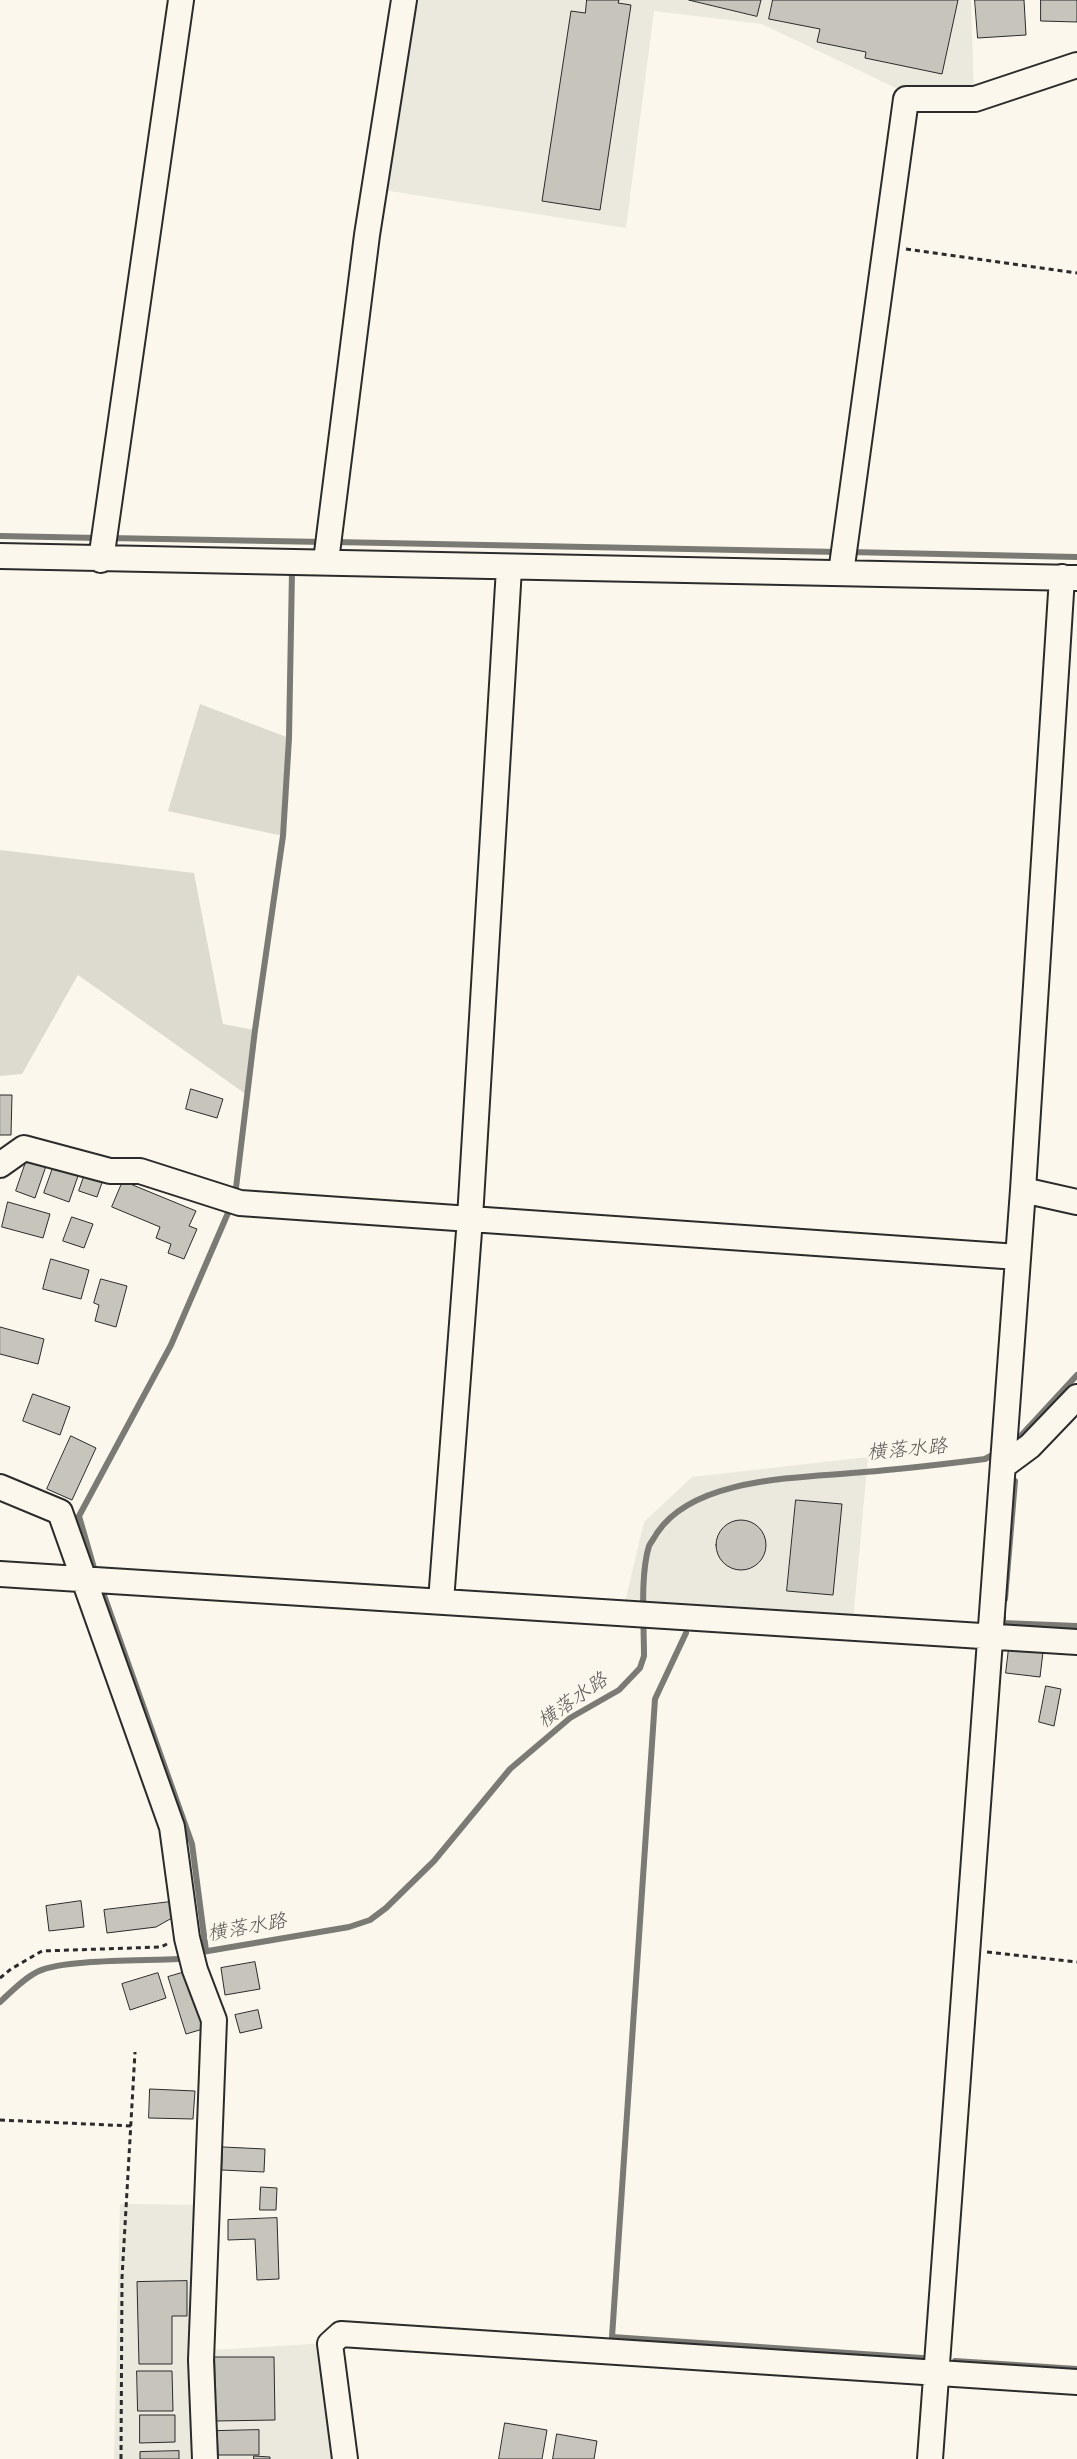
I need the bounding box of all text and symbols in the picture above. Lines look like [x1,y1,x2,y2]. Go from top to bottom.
water label: 横落水路 [866,1435,948,1465]
water label: 横落水路 [533,1668,613,1734]
water label: 横落水路 [206,1909,288,1947]

